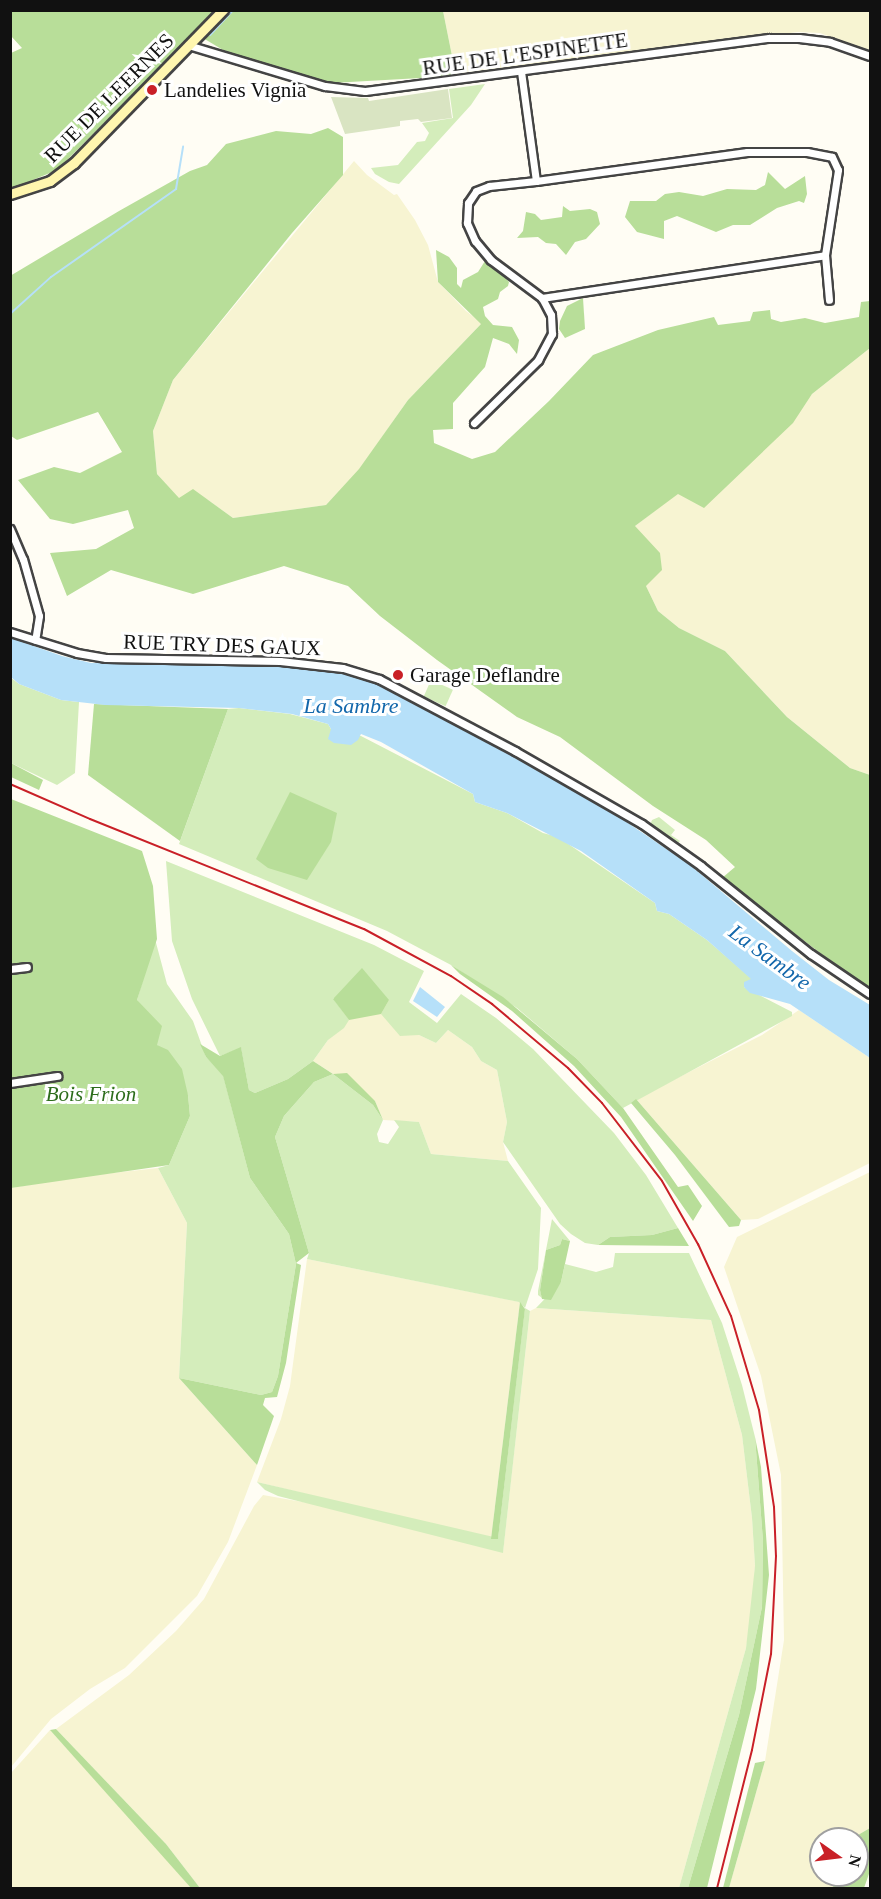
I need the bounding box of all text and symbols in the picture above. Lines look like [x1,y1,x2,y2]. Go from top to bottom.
street label: RUE DE L'ESPINETTE [421,27,629,81]
street label: RUE DE LEERNES [39,28,179,168]
place label: Landelies Vignia [164,77,307,103]
marker: Landelies Vignia [145,83,159,97]
street label: RUE TRY DES GAUX [122,629,322,661]
place label: Garage Deflandre [410,662,560,688]
marker: Garage Deflandre [391,668,405,682]
water label: La Sambre [303,693,399,719]
water label: La Sambre [724,918,816,996]
park label: Bois Frion [46,1081,136,1107]
north arrow [809,1827,869,1887]
text: N [845,1853,865,1869]

